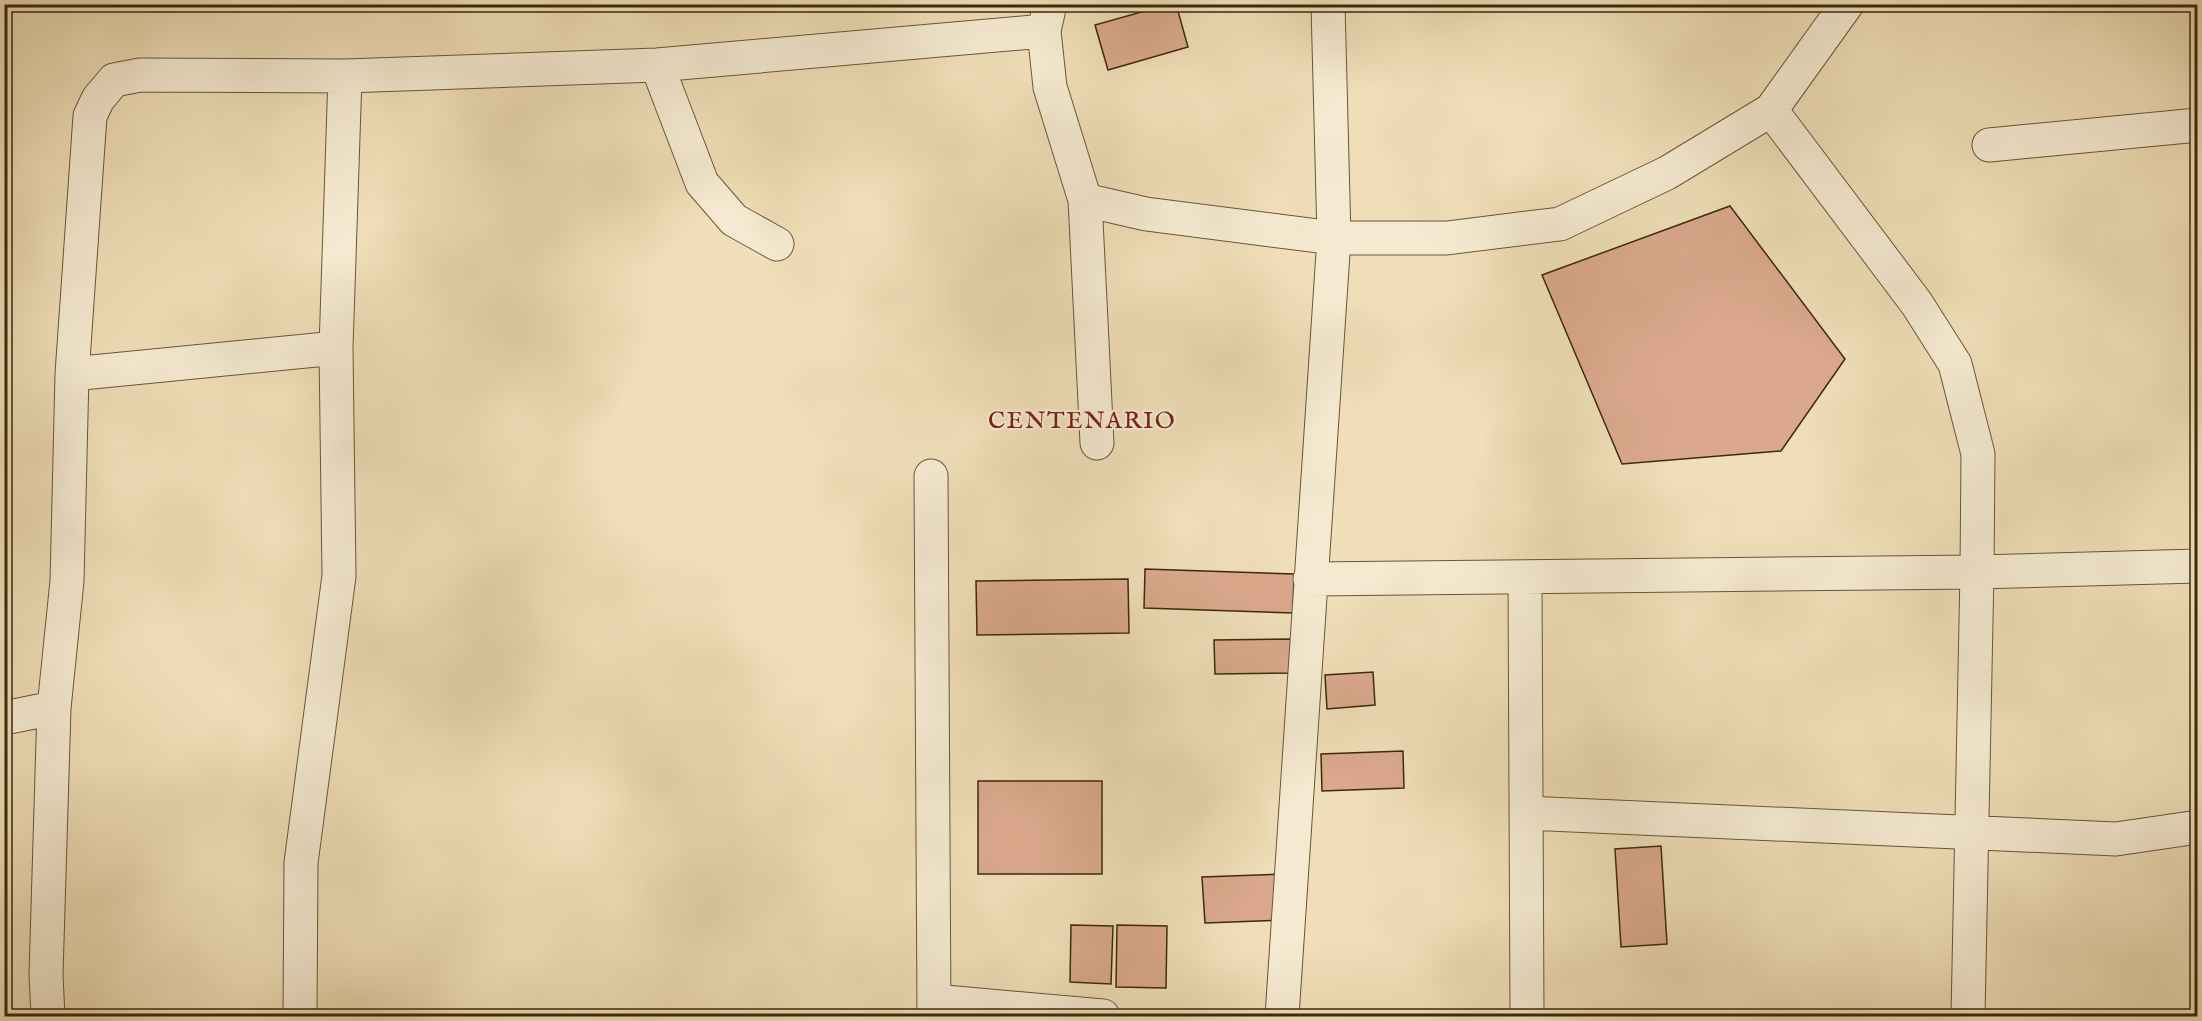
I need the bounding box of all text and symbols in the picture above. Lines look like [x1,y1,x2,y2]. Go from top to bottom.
district label: CENTENARIO [988,406,1176,437]

